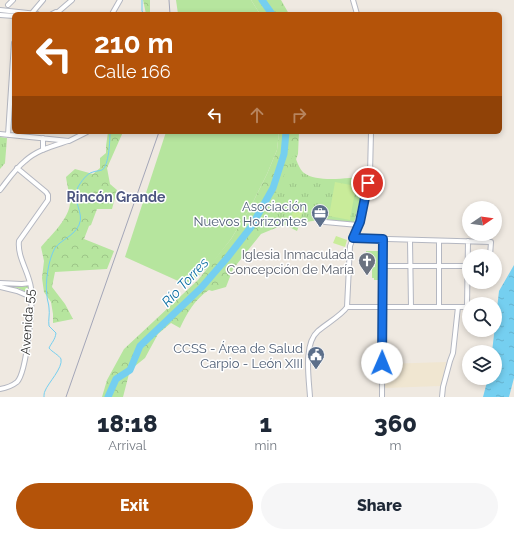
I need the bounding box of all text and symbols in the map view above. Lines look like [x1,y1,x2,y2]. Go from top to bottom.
text: 210 m [94,27,174,60]
icon: left [28,28,80,80]
text: Calle 166 [94,61,171,82]
icon: left [204,104,226,126]
icon: ahead [246,104,268,126]
icon: right [288,104,310,126]
pin [351,166,385,200]
icon: arrive [357,172,379,194]
district label: Rincón Grande [67,189,166,205]
place label: Asociación Nuevos Horizontes [194,199,307,229]
north arrow [462,201,502,241]
map controls [462,201,502,385]
office icon: Asociación Nuevos Horizontes [310,203,330,228]
place label: Iglesia Inmaculada Concepción de María [227,247,354,277]
button: sound [462,249,502,289]
church icon: Iglesia Inmaculada Concepción de María [357,251,377,276]
water label: Río Torres [158,254,212,310]
street label: Avenida 55 [18,289,37,355]
button: search [462,297,502,337]
place label: CCSS - Área de Salud Carpio - León XIII [173,341,303,371]
position arrow [361,342,403,384]
public building icon: CCSS - Área de Salud Carpio - León XIII [306,345,326,370]
button: layers [462,345,502,385]
text: 18:18 [97,409,158,438]
text: 1 [260,409,272,438]
text: 360 [374,409,417,438]
text: Arrival [108,438,146,453]
text: min [255,438,277,453]
text: m [390,438,401,453]
button: Exit [16,483,253,529]
button: Share [261,483,498,529]

